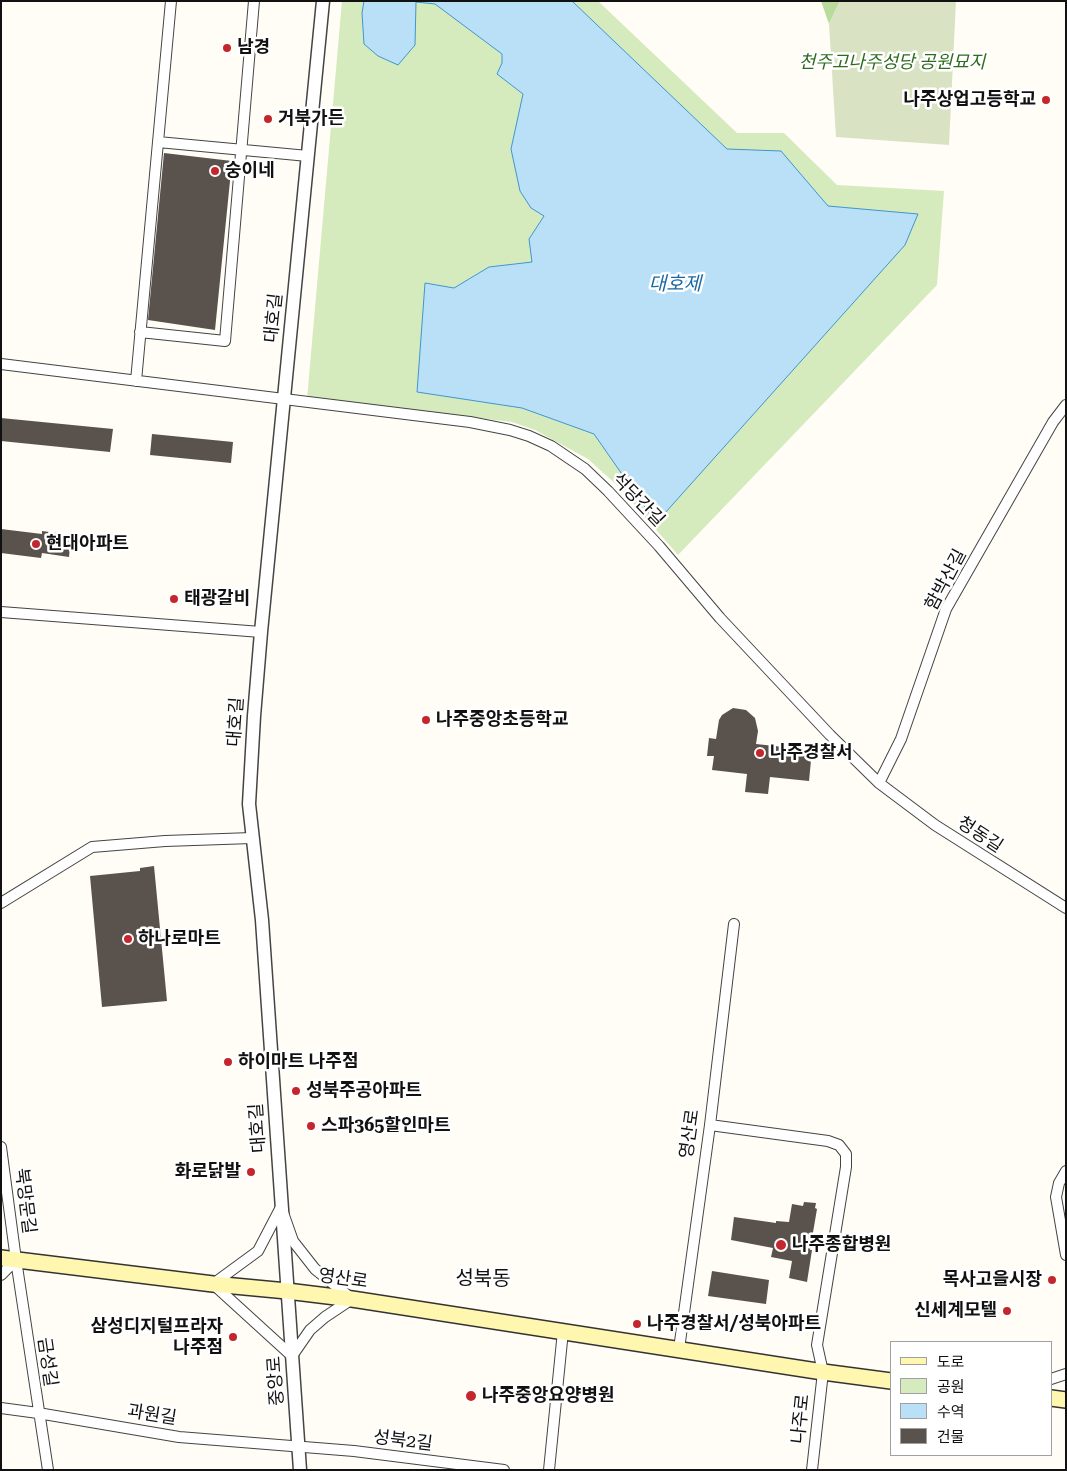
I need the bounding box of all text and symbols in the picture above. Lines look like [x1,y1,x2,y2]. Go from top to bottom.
place label: 남경 [237,37,270,59]
marker: 남경 [221,42,233,54]
park label: 천주고나주성당 공원묘지 [799,52,985,74]
place label: 나주상업고등학교 [904,89,1036,111]
marker: 나주상업고등학교 [1040,94,1052,106]
place label: 거북가든 [278,108,344,130]
marker: 거북가든 [262,113,274,125]
place label: 숭이네 [225,160,275,182]
marker: 숭이네 [209,165,221,177]
water label: 대호제 [649,273,701,295]
street label: 대호길 [261,292,287,344]
street label: 석당간길 [607,469,669,531]
place label: 현대아파트 [46,533,129,555]
marker: 현대아파트 [30,538,42,550]
street label: 함박산길 [921,546,971,614]
place label: 태광갈비 [184,588,250,610]
marker: 태광갈비 [168,593,180,605]
street label: 대호길 [223,696,249,748]
place label: 나주중앙초등학교 [436,709,568,731]
marker: 나주중앙초등학교 [420,714,432,726]
place label: 나주경찰서 [770,742,853,764]
marker: 나주경찰서 [754,747,766,759]
street label: 청동길 [953,812,1007,858]
place label: 하나로마트 [138,928,221,950]
marker: 하나로마트 [122,933,134,945]
place label: 하이마트 나주점 [238,1051,358,1073]
marker: 하이마트 나주점 [222,1056,234,1068]
place label: 성북주공아파트 [306,1080,422,1102]
marker: 성북주공아파트 [290,1085,302,1097]
street label: 대호길 [245,1102,271,1154]
street label: 영산로 [676,1108,704,1160]
place label: 스파365할인마트 [321,1115,451,1137]
marker: 스파365할인마트 [305,1120,317,1132]
place label: 화로닭발 [175,1161,241,1183]
marker: 화로닭발 [245,1166,257,1178]
street label: 북망문길 [10,1167,40,1235]
place label: 나주종합병원 [792,1234,891,1256]
marker: 나주종합병원 [774,1238,788,1252]
street label: 영산로 [317,1265,369,1293]
district label: 성북동 [455,1267,511,1291]
place label: 목사고을시장 [943,1269,1042,1291]
marker: 목사고을시장 [1046,1274,1058,1286]
place label: 신세계모텔 [914,1300,997,1322]
marker: 신세계모텔 [1001,1305,1013,1317]
place label: 나주경찰서/성북아파트 [647,1313,821,1335]
place label: 삼성디지털프라자 나주점 [91,1316,223,1358]
marker: 나주경찰서/성북아파트 [631,1318,643,1330]
marker: 삼성디지털프라자 나주점 [227,1331,239,1343]
street label: 금성길 [33,1336,61,1388]
legend [890,1341,1052,1456]
text: 도로 [937,1353,965,1371]
street label: 중앙로 [263,1355,289,1407]
text: 공원 [937,1378,965,1396]
place label: 나주중앙요양병원 [482,1385,614,1407]
marker: 나주중앙요양병원 [464,1389,478,1403]
street label: 나주로 [788,1393,814,1445]
street label: 과원길 [126,1400,178,1430]
text: 수역 [937,1403,965,1421]
street label: 성북2길 [372,1427,434,1455]
text: 건물 [937,1428,965,1446]

